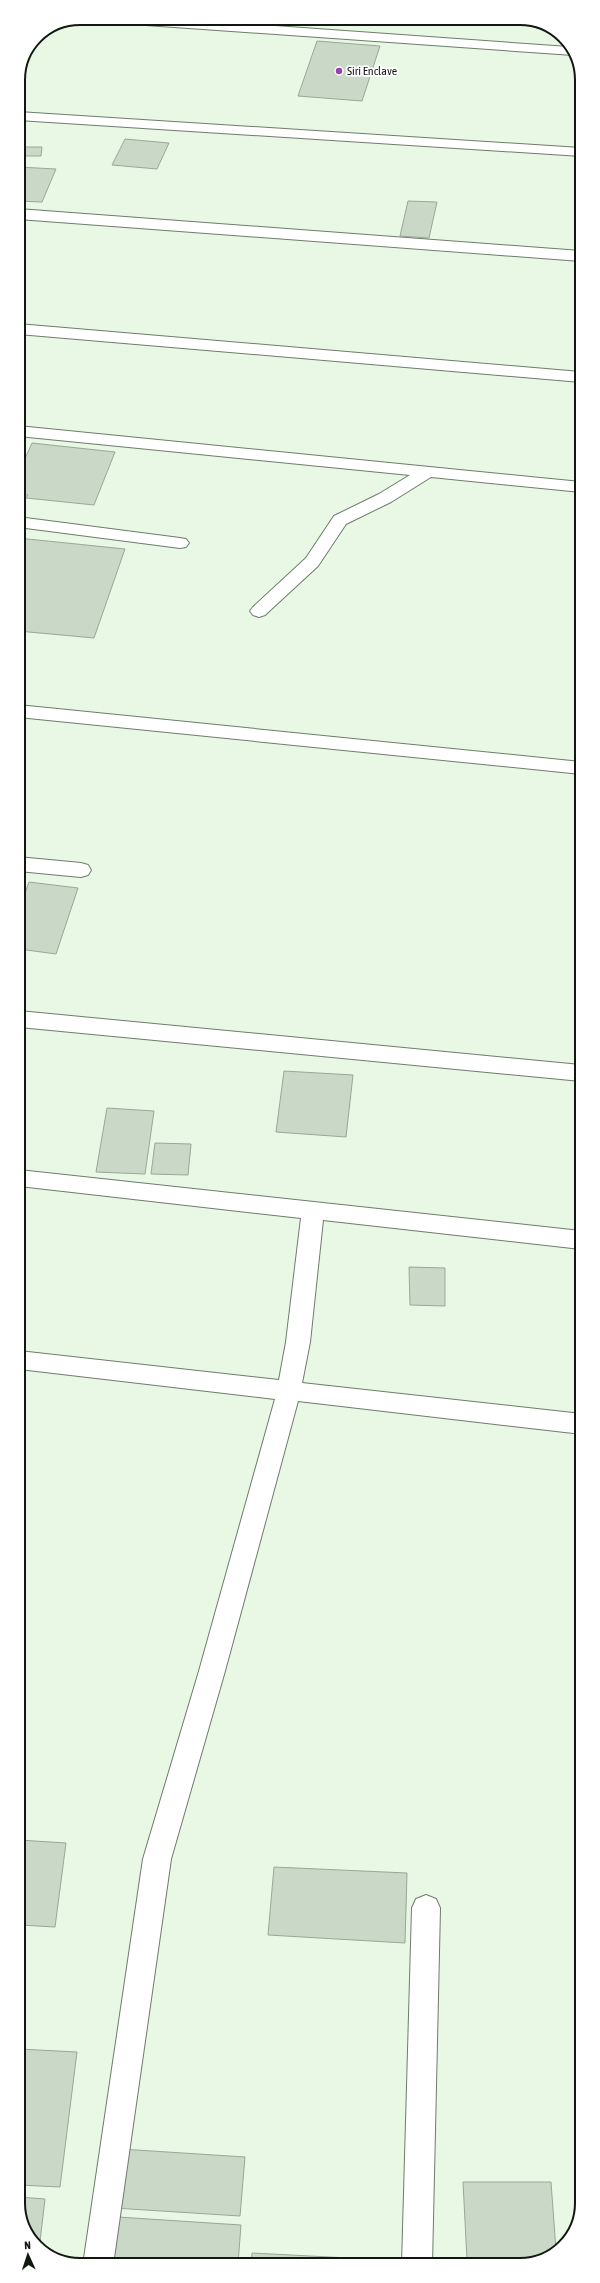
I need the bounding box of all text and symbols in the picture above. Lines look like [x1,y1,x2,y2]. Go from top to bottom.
place label: Siri Enclave [347,64,397,78]
marker: Siri Enclave [334,66,344,76]
north arrow [8,2235,48,2275]
text: N [24,2239,31,2251]

